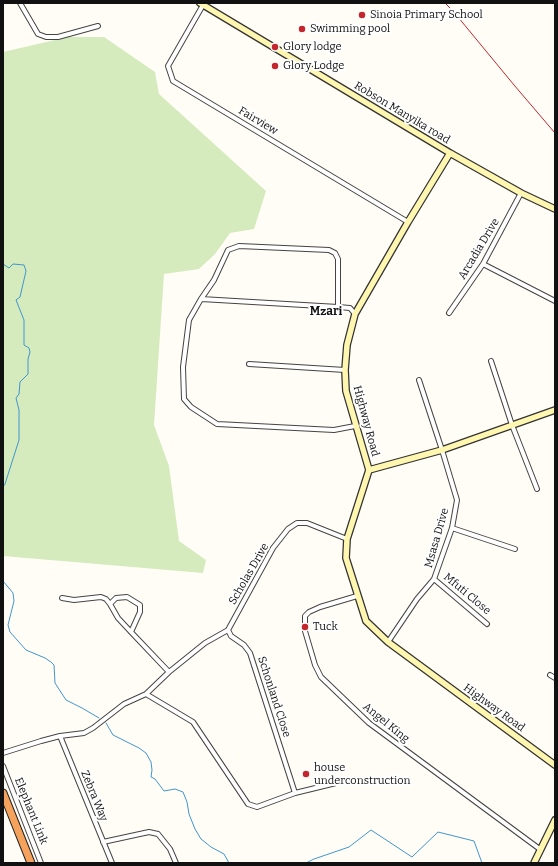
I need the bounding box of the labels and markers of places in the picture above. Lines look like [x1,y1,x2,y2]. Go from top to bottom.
place label: Sinoia Primary School [370,8,483,22]
marker: Sinoia Primary School [357,10,367,20]
place label: Swimming pool [310,22,390,36]
marker: Swimming pool [297,24,307,34]
place label: Glory lodge [283,40,342,54]
marker: Glory lodge [270,42,280,52]
place label: Glory Lodge [283,59,344,73]
marker: Glory Lodge [270,61,280,71]
place label: Tuck [313,620,338,634]
marker: Tuck [300,622,310,632]
place label: house underconstruction [314,761,411,787]
marker: house underconstruction [301,769,311,779]

